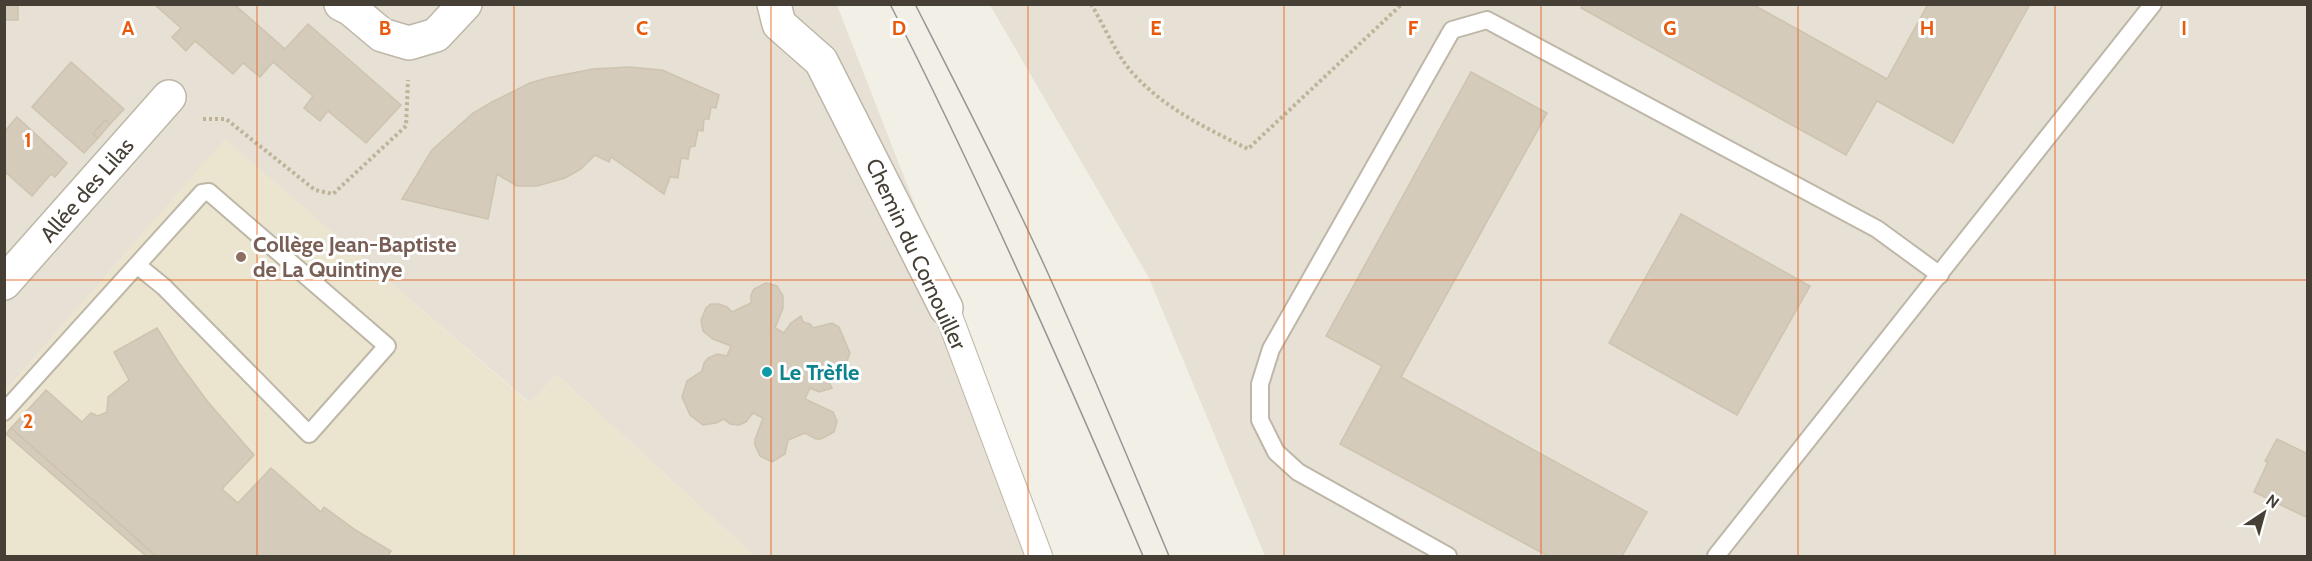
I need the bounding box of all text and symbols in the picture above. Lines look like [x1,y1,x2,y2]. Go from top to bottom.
text: A [122,16,135,40]
text: B [379,16,391,40]
text: C [636,16,648,40]
text: D [892,16,906,40]
text: E [1150,16,1162,40]
text: F [1408,16,1419,40]
text: G [1663,16,1677,40]
text: H [1920,16,1934,40]
text: I [2181,16,2187,40]
text: 1 [24,128,32,152]
street label: Allée des Lilas [34,132,140,248]
street label: Chemin du Cornouiller [860,154,972,354]
place label: Collège Jean-Baptiste de La Quintinye [253,231,456,283]
marker: Collège Jean-Baptiste de La Quintinye [234,250,248,264]
place label: Le Trèfle [779,359,859,386]
marker: Le Trèfle [760,365,774,379]
text: 2 [23,409,33,433]
north arrow [2234,483,2294,543]
text: N [2262,490,2283,512]

